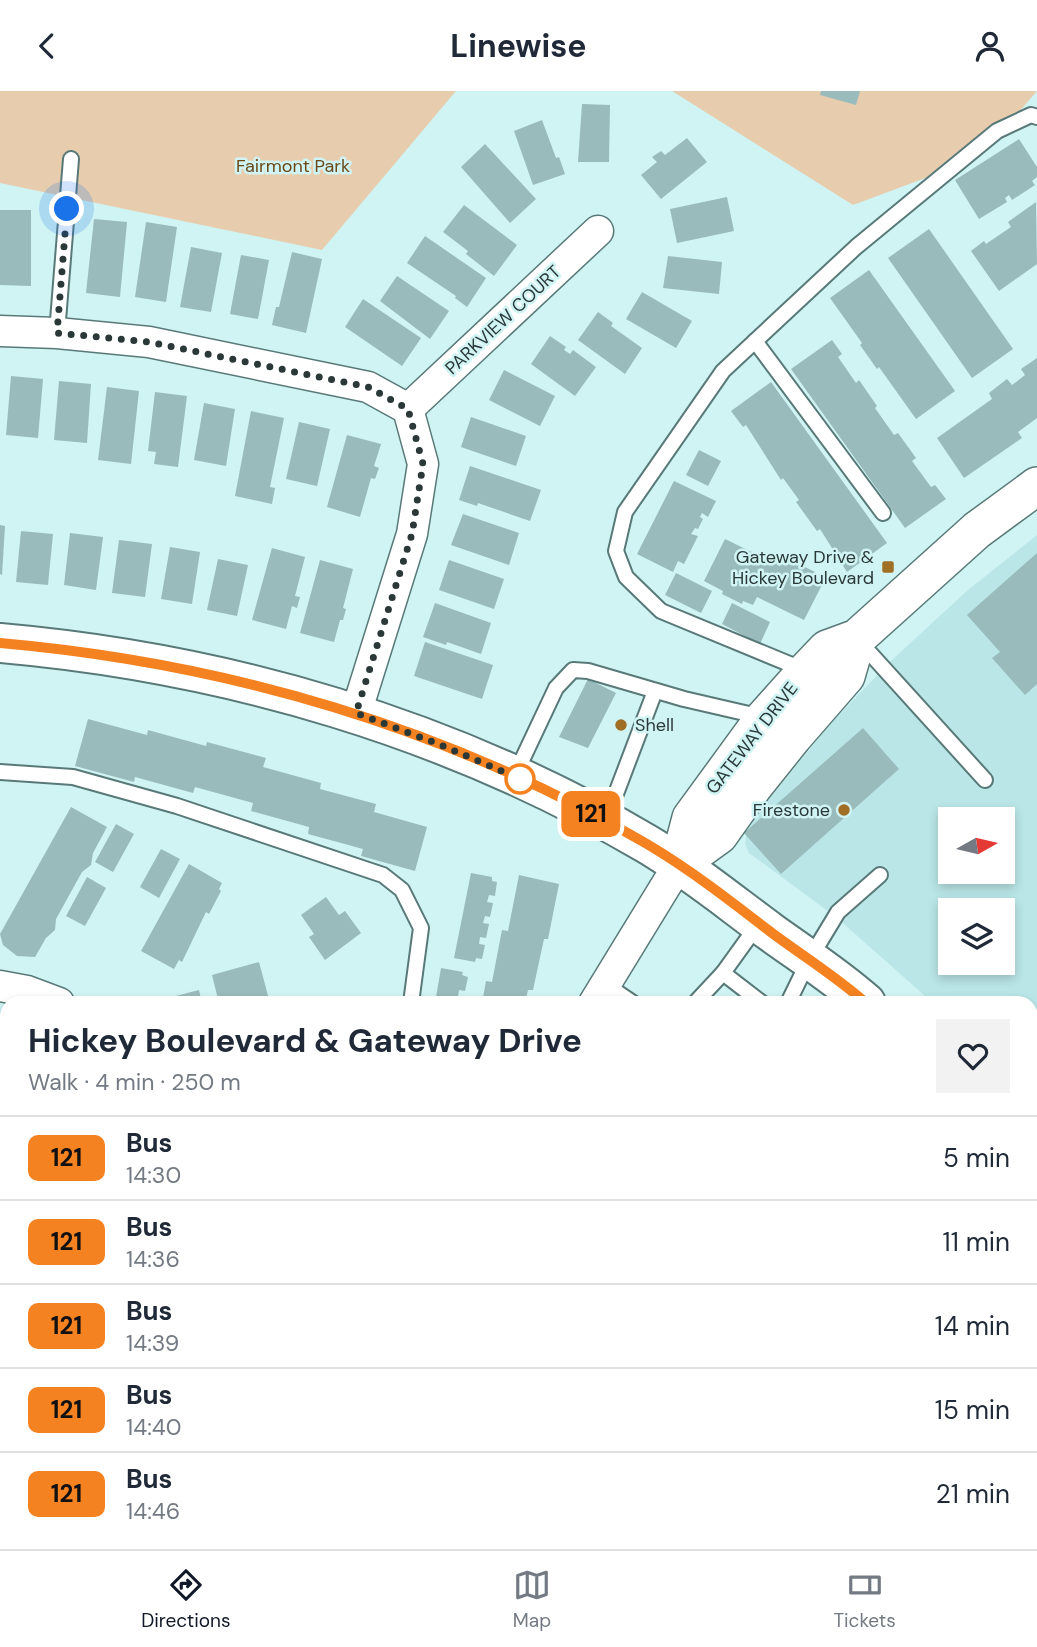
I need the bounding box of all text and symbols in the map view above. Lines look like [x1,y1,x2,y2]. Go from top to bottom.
text: Linewise [450,25,587,67]
icon: back [28,27,66,65]
icon: person [971,27,1009,65]
park label: Fairmont Park [236,154,350,178]
your location [49,191,84,226]
street label: PARKVIEW COURT [440,260,566,380]
place label: Gateway Drive & Hickey Boulevard [732,545,874,590]
marker: Gateway Drive & Hickey Boulevard [880,559,896,575]
street label: GATEWAY DRIVE [701,677,803,799]
place label: Shell [635,713,674,737]
marker: Shell [613,717,629,733]
unlabelled marker [505,764,535,794]
line badge: 121 [551,791,631,837]
text: 121 [575,798,607,829]
place label: Firestone [753,798,830,822]
marker: Firestone [836,802,852,818]
north arrow [938,807,1015,884]
map controls [938,807,1015,975]
button: layers [938,898,1015,975]
text: Hickey Boulevard & Gateway Drive [28,1019,582,1062]
button: heart [936,1019,1010,1093]
text: Walk · 4 min · 250 m [28,1067,241,1097]
text: Bus [126,1126,172,1160]
text: 5 min [943,1141,1010,1175]
text: 121 [51,1142,82,1173]
text: 14:30 [126,1160,181,1190]
text: Bus [126,1210,172,1244]
text: 11 min [943,1225,1010,1259]
text: 121 [51,1226,82,1257]
text: 14:36 [126,1244,180,1274]
text: Bus [126,1294,172,1328]
text: 14 min [935,1309,1010,1343]
text: 121 [51,1310,82,1341]
text: 14:39 [126,1328,179,1358]
text: Bus [126,1378,172,1412]
text: 15 min [935,1393,1010,1427]
text: 121 [51,1394,82,1425]
text: 14:40 [126,1412,181,1442]
text: Bus [126,1462,172,1496]
text: 21 min [936,1477,1010,1511]
text: 121 [51,1478,82,1509]
text: 14:46 [126,1496,180,1526]
tab: Directions [141,1566,231,1633]
tab: Map [513,1566,551,1633]
tab: Tickets [833,1566,896,1633]

